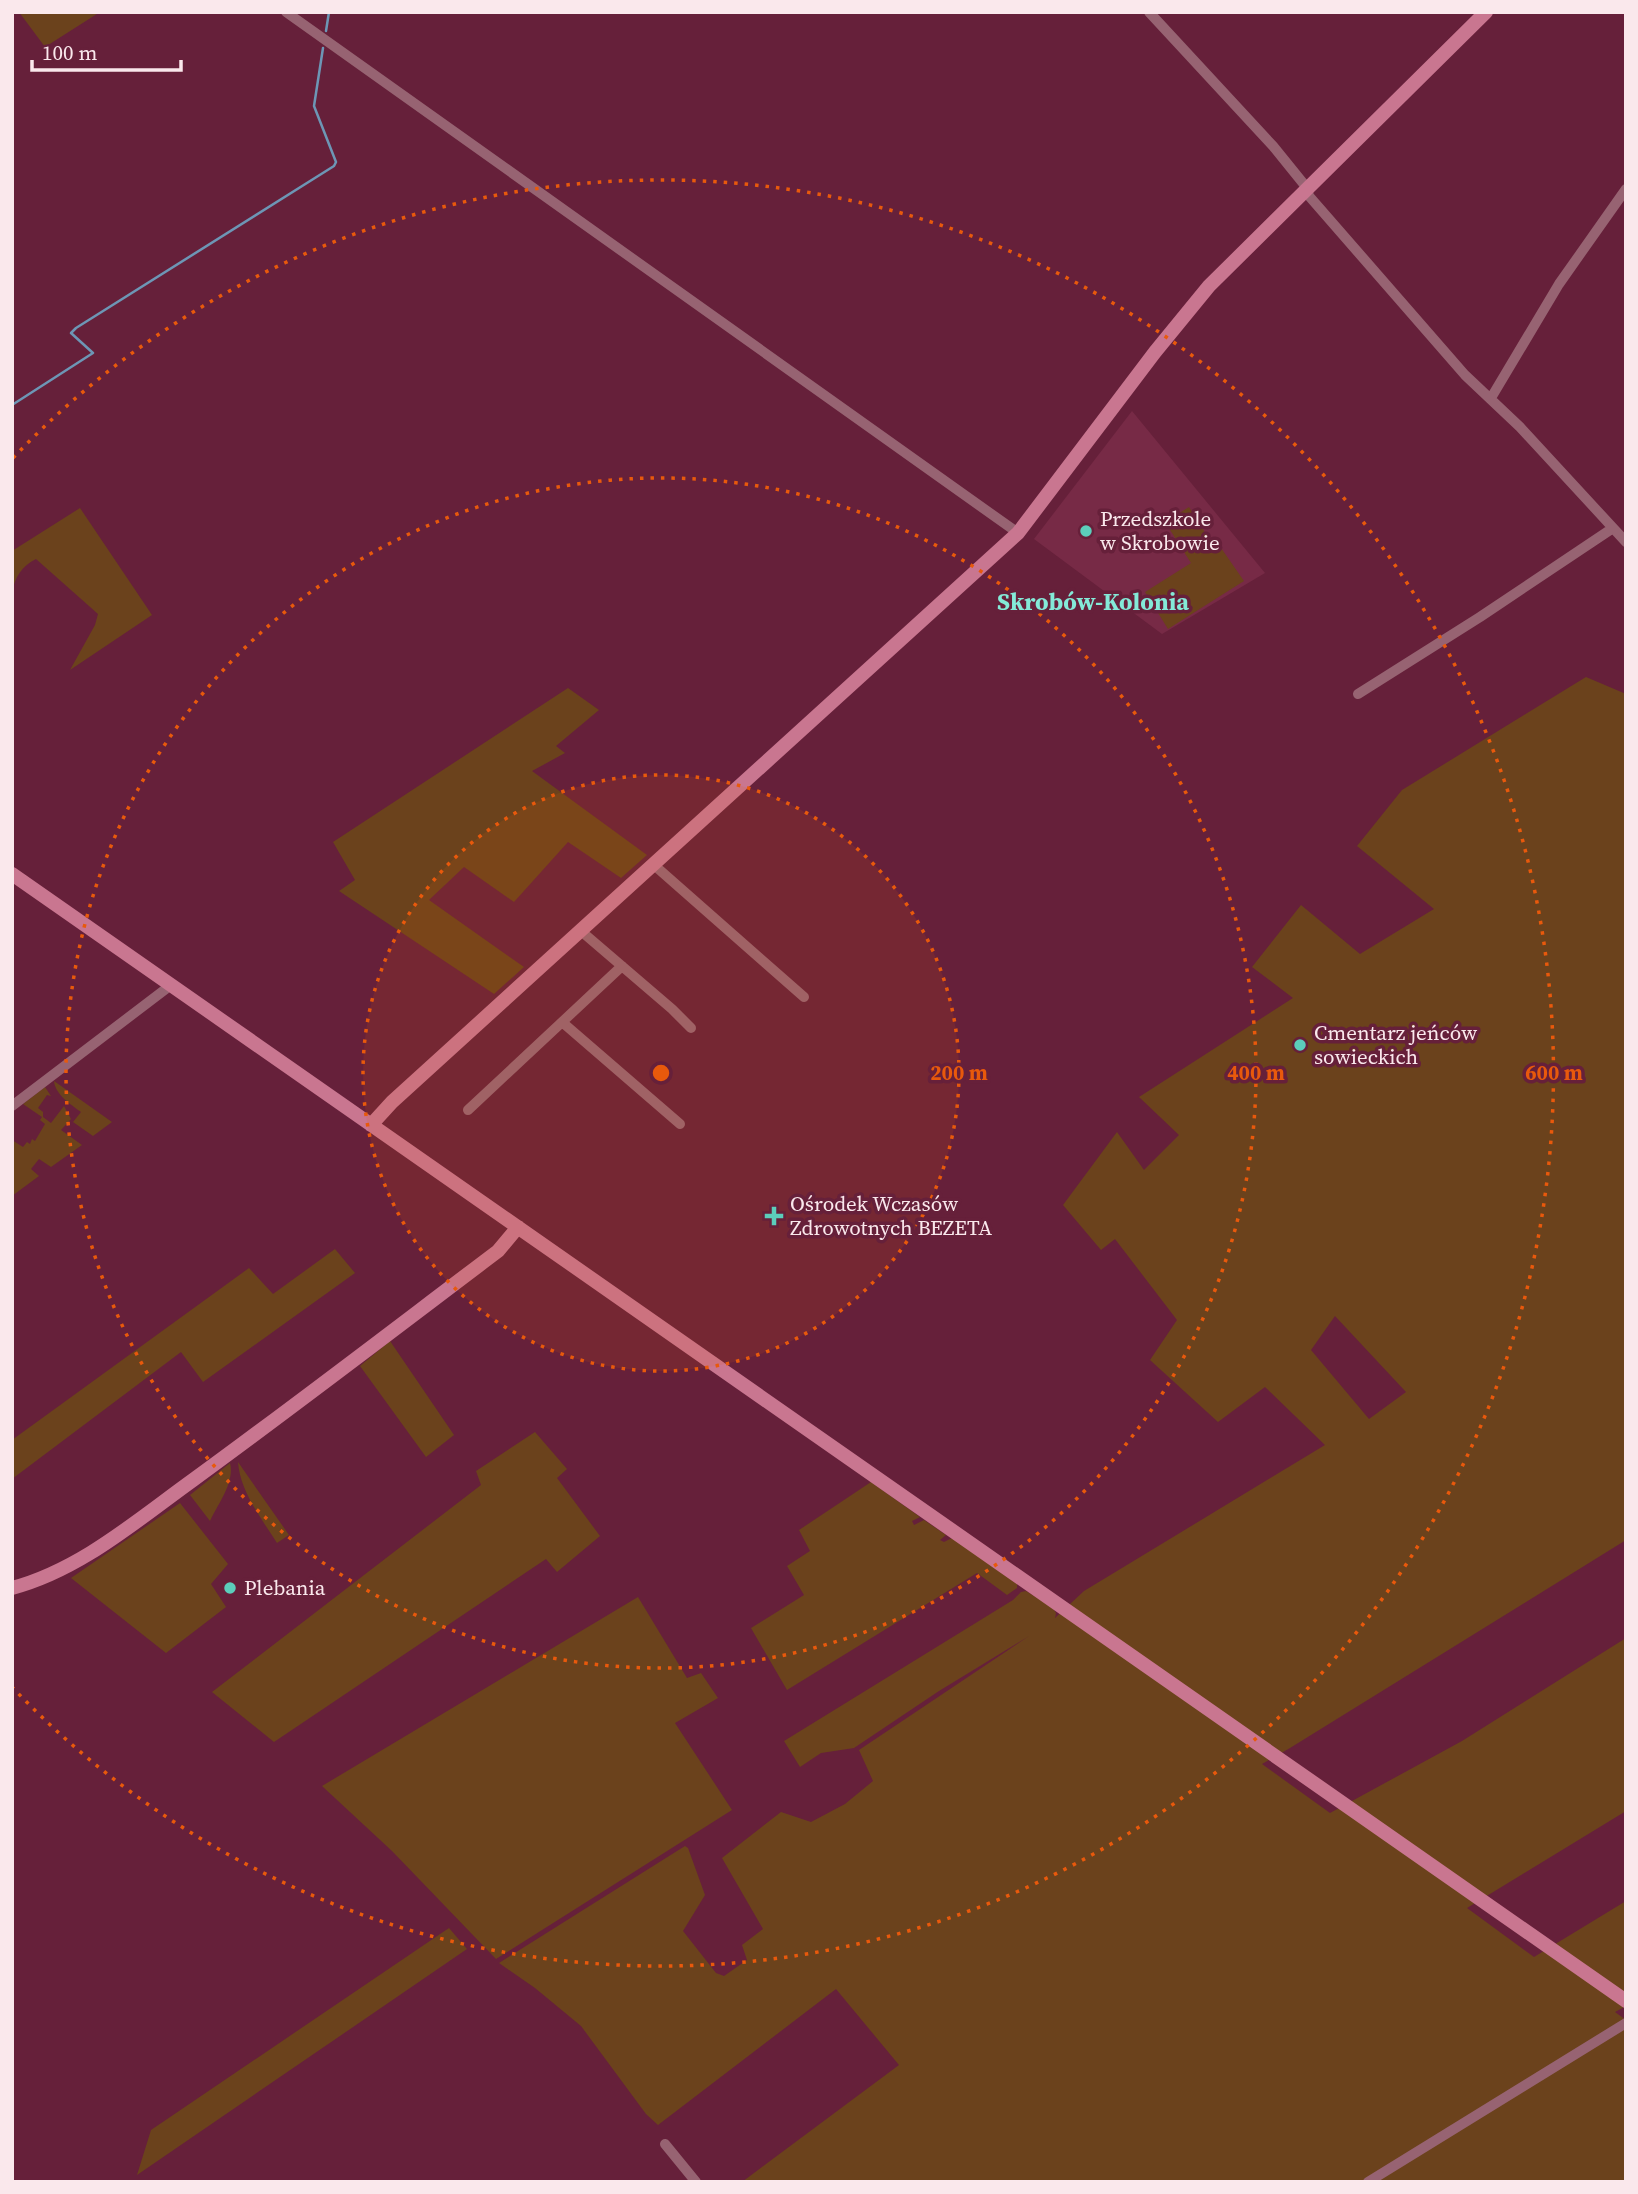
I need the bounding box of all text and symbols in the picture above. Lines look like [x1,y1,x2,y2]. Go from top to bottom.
scale bar [32,28,180,72]
text: 100 m [42,38,97,67]
place label: Przedszkole w Skrobowie [1100,504,1220,557]
marker: Przedszkole w Skrobowie [1078,523,1094,539]
district label: Skrobów-Kolonia [997,585,1189,618]
place label: Cmentarz jeńców sowieckich [1314,1018,1477,1071]
marker: Cmentarz jeńców sowieckich [1292,1037,1308,1053]
text: 200 m [930,1058,988,1087]
text: 400 m [1227,1058,1285,1087]
text: 600 m [1525,1058,1583,1087]
centre of rings [649,1061,673,1085]
place label: Ośrodek Wczasów Zdrowotnych BEZETA [790,1189,992,1242]
marker: Ośrodek Wczasów Zdrowotnych BEZETA [764,1206,784,1226]
place label: Plebania [244,1573,326,1602]
marker: Plebania [222,1580,238,1596]

